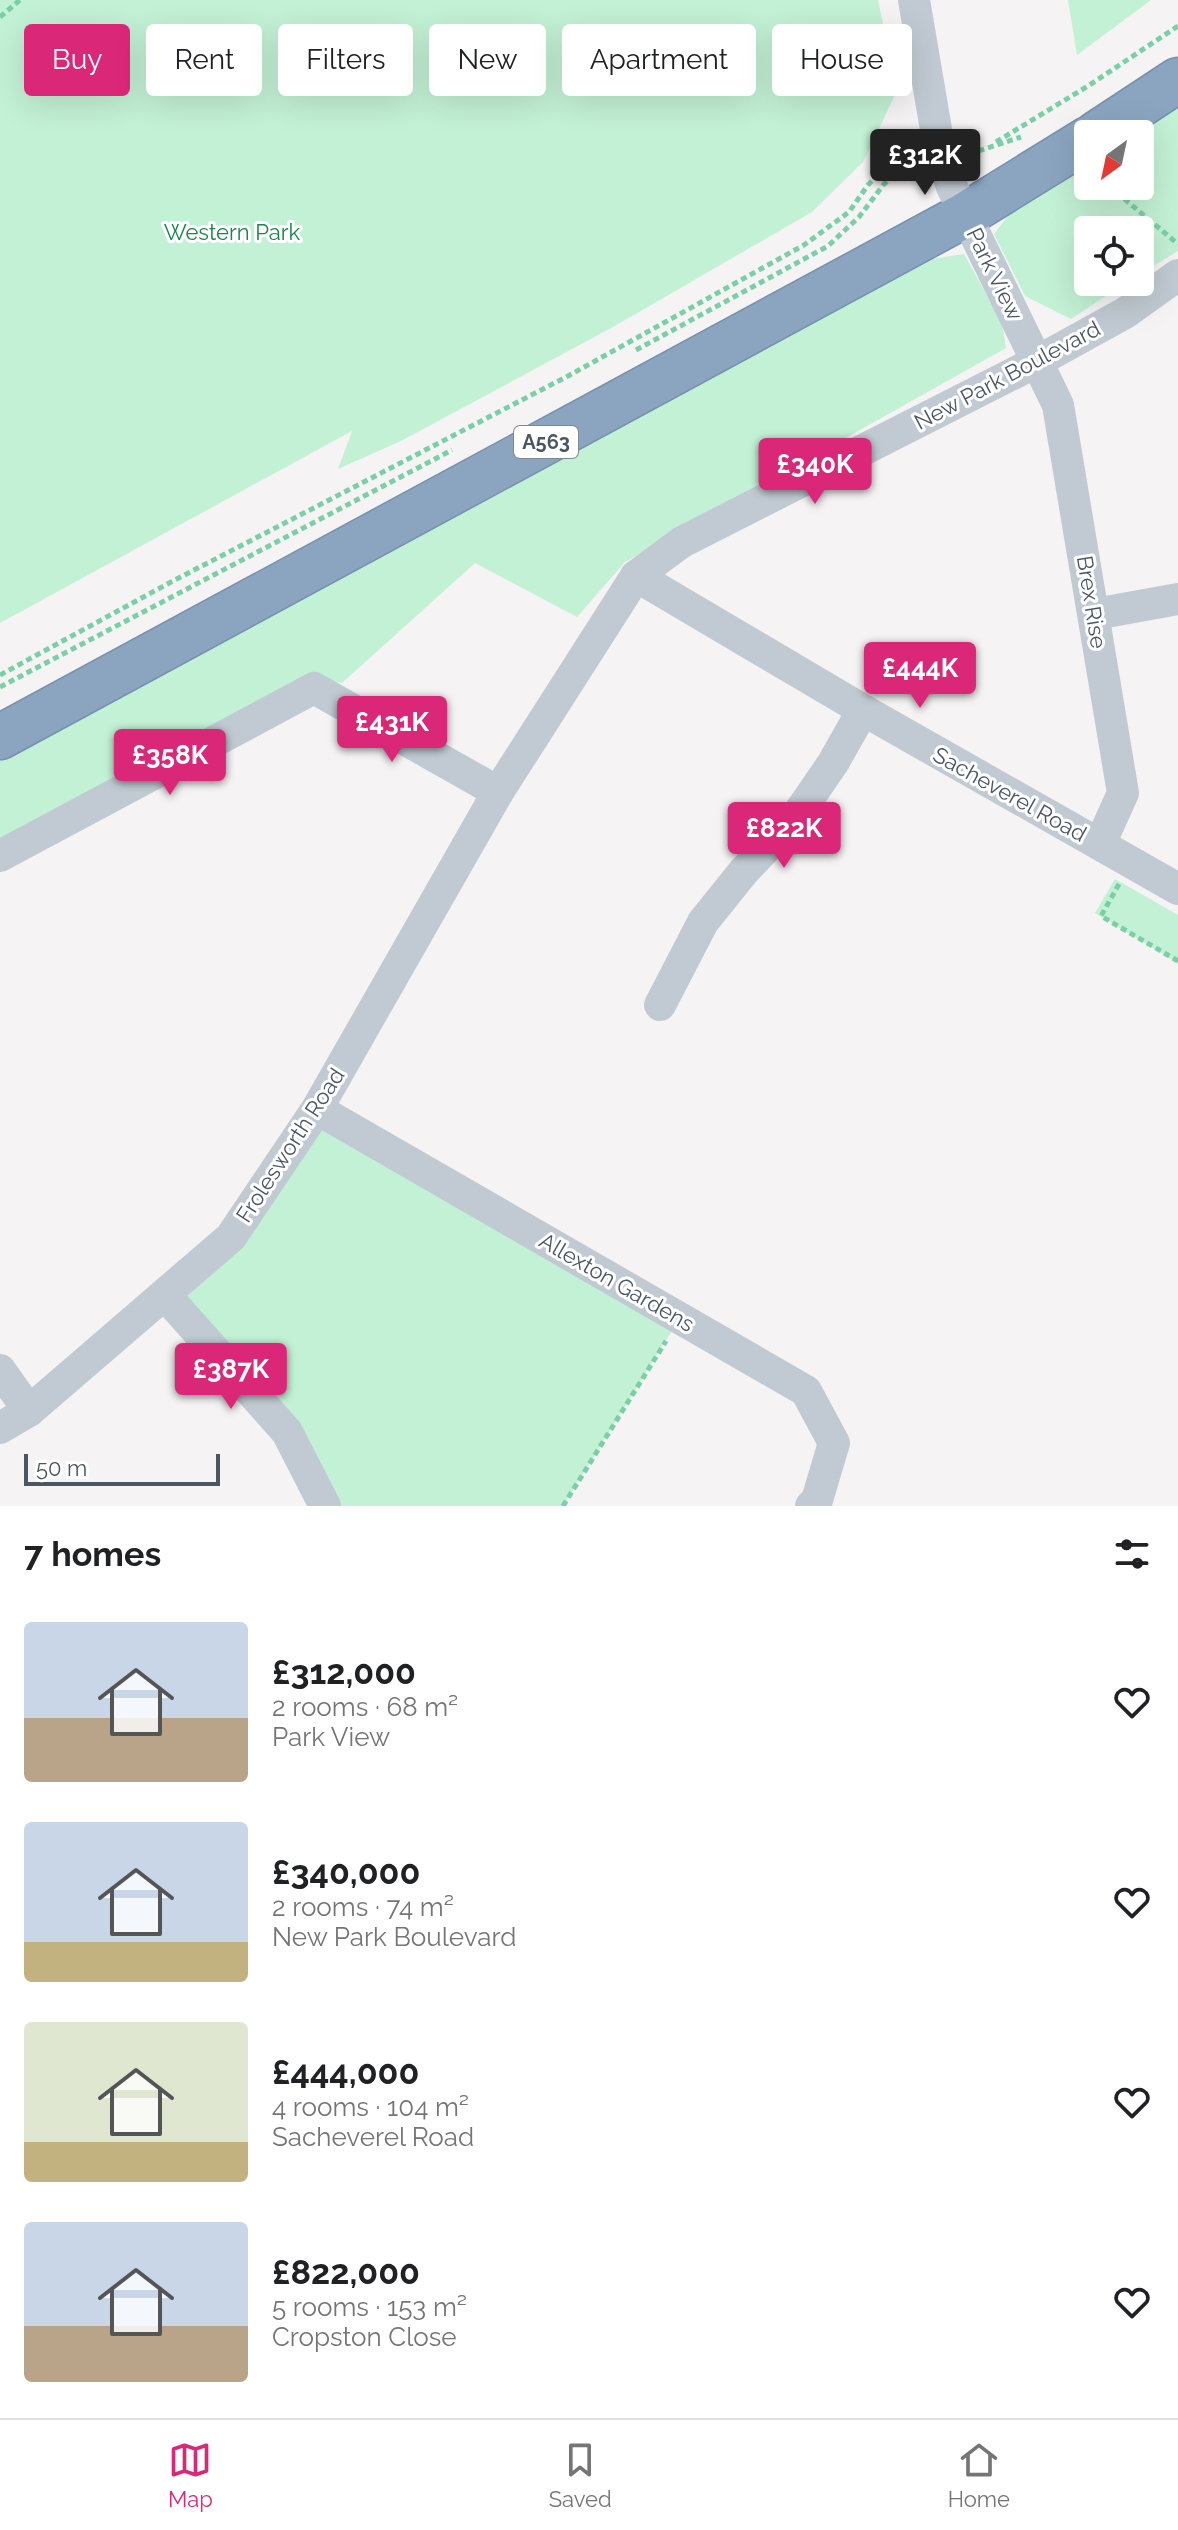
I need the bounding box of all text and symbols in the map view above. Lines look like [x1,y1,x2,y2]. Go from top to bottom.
chip: Buy [24,24,130,96]
chip: Rent [146,24,262,96]
chip: Filters [278,24,413,96]
chip: New [429,24,546,96]
chip: Apartment [562,24,756,96]
chip: House [772,24,912,96]
north arrow [1074,120,1154,200]
map controls [1074,120,1154,296]
pin: £312K [869,129,981,197]
text: £312K [888,140,962,170]
button: locate [1074,216,1154,296]
park label: Western Park [164,219,300,245]
street label: Park View [961,223,1029,325]
street label: New Park Boulevard [910,315,1104,435]
road number: A563 [514,426,578,458]
pin: £340K [759,438,871,506]
text: £340K [777,449,853,479]
street label: Brex Rise [1072,554,1112,650]
pin: £444K [864,642,976,710]
text: £444K [882,653,958,683]
pin: £431K [336,696,448,764]
text: £431K [355,707,429,737]
pin: £358K [114,729,226,797]
text: £358K [132,740,208,770]
street label: Sacheverel Road [929,741,1091,847]
pin: £822K [728,802,840,870]
text: £822K [746,813,822,843]
street label: Frolesworth Road [230,1063,350,1227]
street label: Allexton Gardens [535,1227,699,1337]
pin: £387K [175,1343,287,1411]
text: £387K [193,1354,269,1384]
scale bar [24,1450,220,1486]
text: 50 m [36,1455,87,1481]
icon: filters [1110,1532,1154,1576]
text: 7 homes [24,1534,161,1574]
text: £312,000 [272,1652,416,1692]
icon: home [88,1654,184,1750]
icon: heart [1110,1680,1154,1724]
text: 2 rooms · 68 m² [272,1692,458,1722]
text: Park View [272,1722,390,1752]
text: £340,000 [272,1852,420,1892]
icon: home [88,1854,184,1950]
icon: heart [1110,1880,1154,1924]
text: 2 rooms · 74 m² [272,1892,454,1922]
text: New Park Boulevard [272,1922,516,1952]
text: £444,000 [272,2052,419,2092]
icon: home [88,2054,184,2150]
icon: heart [1110,2080,1154,2124]
text: 4 rooms · 104 m² [272,2092,469,2122]
text: Sacheverel Road [272,2122,474,2152]
text: £822,000 [272,2252,420,2292]
icon: home [88,2254,184,2350]
icon: heart [1110,2280,1154,2324]
text: 5 rooms · 153 m² [272,2292,467,2322]
text: Cropston Close [272,2322,457,2352]
tab: Map [168,2438,213,2512]
tab: Saved [549,2438,612,2512]
tab: Home [948,2438,1010,2512]

